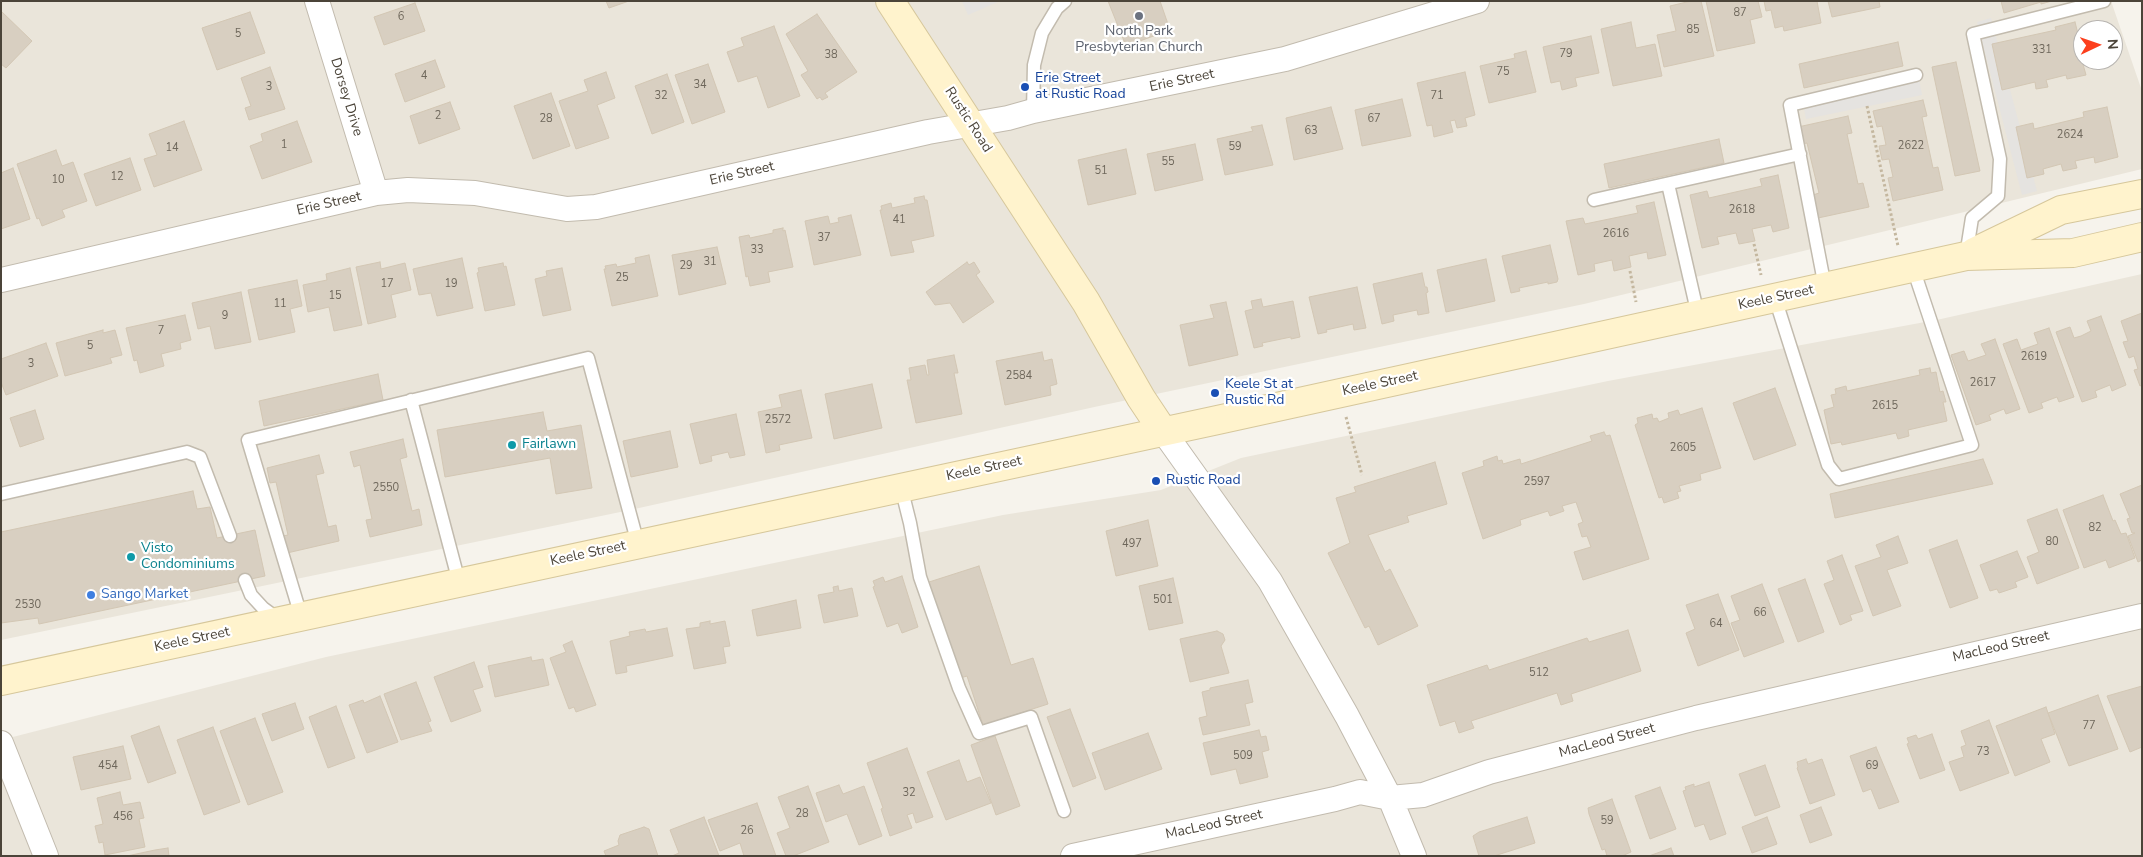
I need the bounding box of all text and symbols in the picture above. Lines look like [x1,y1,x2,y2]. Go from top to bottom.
house number: 87 [1733,6,1747,20]
house number: 6 [398,10,404,24]
marker: North Park Presbyterian Church [1133,10,1145,22]
north arrow [2073,20,2123,70]
house number: 85 [1686,23,1700,37]
place label: North Park Presbyterian Church [1075,24,1203,56]
house number: 5 [235,27,241,41]
text: N [2103,39,2122,50]
house number: 331 [2032,43,2052,57]
house number: 79 [1559,47,1573,61]
house number: 38 [824,48,838,62]
street label: Dorsey Drive [326,56,366,138]
house number: 75 [1496,65,1510,79]
street label: Erie Street [1148,66,1216,96]
house number: 4 [421,69,427,83]
place label: Erie Street at Rustic Road [1035,71,1126,104]
house number: 34 [693,78,707,92]
house number: 3 [266,80,272,94]
marker: Erie Street at Rustic Road [1019,81,1031,93]
street label: Rustic Road [941,84,995,156]
house number: 32 [654,89,668,103]
house number: 71 [1430,89,1444,103]
house number: 2 [435,109,441,123]
house number: 28 [539,112,553,126]
house number: 67 [1367,112,1381,126]
house number: 63 [1304,124,1318,138]
house number: 2624 [2057,128,2083,142]
house number: 1 [281,138,287,152]
house number: 2622 [1898,139,1924,153]
house number: 59 [1228,140,1242,154]
house number: 14 [165,141,179,155]
house number: 55 [1161,155,1175,169]
street label: Erie Street [708,158,776,190]
house number: 51 [1094,164,1108,178]
house number: 12 [110,170,124,184]
house number: 10 [51,173,65,187]
street label: Erie Street [295,188,363,220]
house number: 2618 [1729,203,1755,217]
house number: 41 [892,213,906,227]
house number: 2616 [1603,227,1629,241]
house number: 37 [817,231,831,245]
house number: 33 [750,243,764,257]
house number: 31 [703,255,717,269]
house number: 29 [679,259,693,273]
house number: 25 [615,271,629,285]
house number: 17 [380,277,394,291]
house number: 19 [444,277,458,291]
street label: Keele Street [1737,282,1815,314]
house number: 15 [328,289,342,303]
house number: 11 [273,297,287,311]
house number: 9 [222,309,228,323]
house number: 7 [158,324,164,338]
house number: 5 [87,339,93,353]
house number: 2619 [2021,350,2047,364]
house number: 3 [28,357,34,371]
street label: Keele Street [1341,368,1419,400]
house number: 2584 [1006,369,1032,383]
house number: 2617 [1970,376,1996,390]
place label: Keele St at Rustic Rd [1225,377,1293,410]
marker: Keele St at Rustic Rd [1209,387,1221,399]
house number: 2615 [1872,399,1898,413]
house number: 2572 [765,413,791,427]
place label: Fairlawn [522,437,576,453]
marker: Fairlawn [506,439,518,451]
house number: 2605 [1670,441,1696,455]
street label: Keele Street [945,453,1023,485]
place label: Rustic Road [1166,473,1241,489]
marker: Rustic Road [1150,475,1162,487]
house number: 2597 [1524,475,1550,489]
house number: 2550 [373,481,399,495]
house number: 82 [2088,521,2102,535]
house number: 80 [2045,535,2059,549]
house number: 497 [1122,537,1142,551]
street label: Keele Street [549,538,627,570]
place label: Visto Condominiums [141,541,235,574]
marker: Visto Condominiums [125,551,137,563]
place label: Sango Market [101,587,188,603]
marker: Sango Market [85,589,97,601]
house number: 501 [1153,593,1173,607]
house number: 2530 [15,598,41,612]
house number: 66 [1753,606,1767,620]
house number: 64 [1709,617,1723,631]
street label: Keele Street [153,624,231,656]
street label: MacLeod Street [1951,628,2051,666]
house number: 512 [1529,666,1549,680]
house number: 77 [2082,719,2096,733]
street label: MacLeod Street [1557,720,1657,762]
house number: 73 [1976,745,1990,759]
house number: 509 [1233,749,1253,763]
house number: 454 [98,759,118,773]
house number: 69 [1865,759,1879,773]
house number: 32 [902,786,916,800]
house number: 28 [795,807,809,821]
street label: MacLeod Street [1164,807,1264,843]
house number: 456 [113,810,133,824]
house number: 59 [1600,814,1614,828]
house number: 26 [740,824,754,838]

